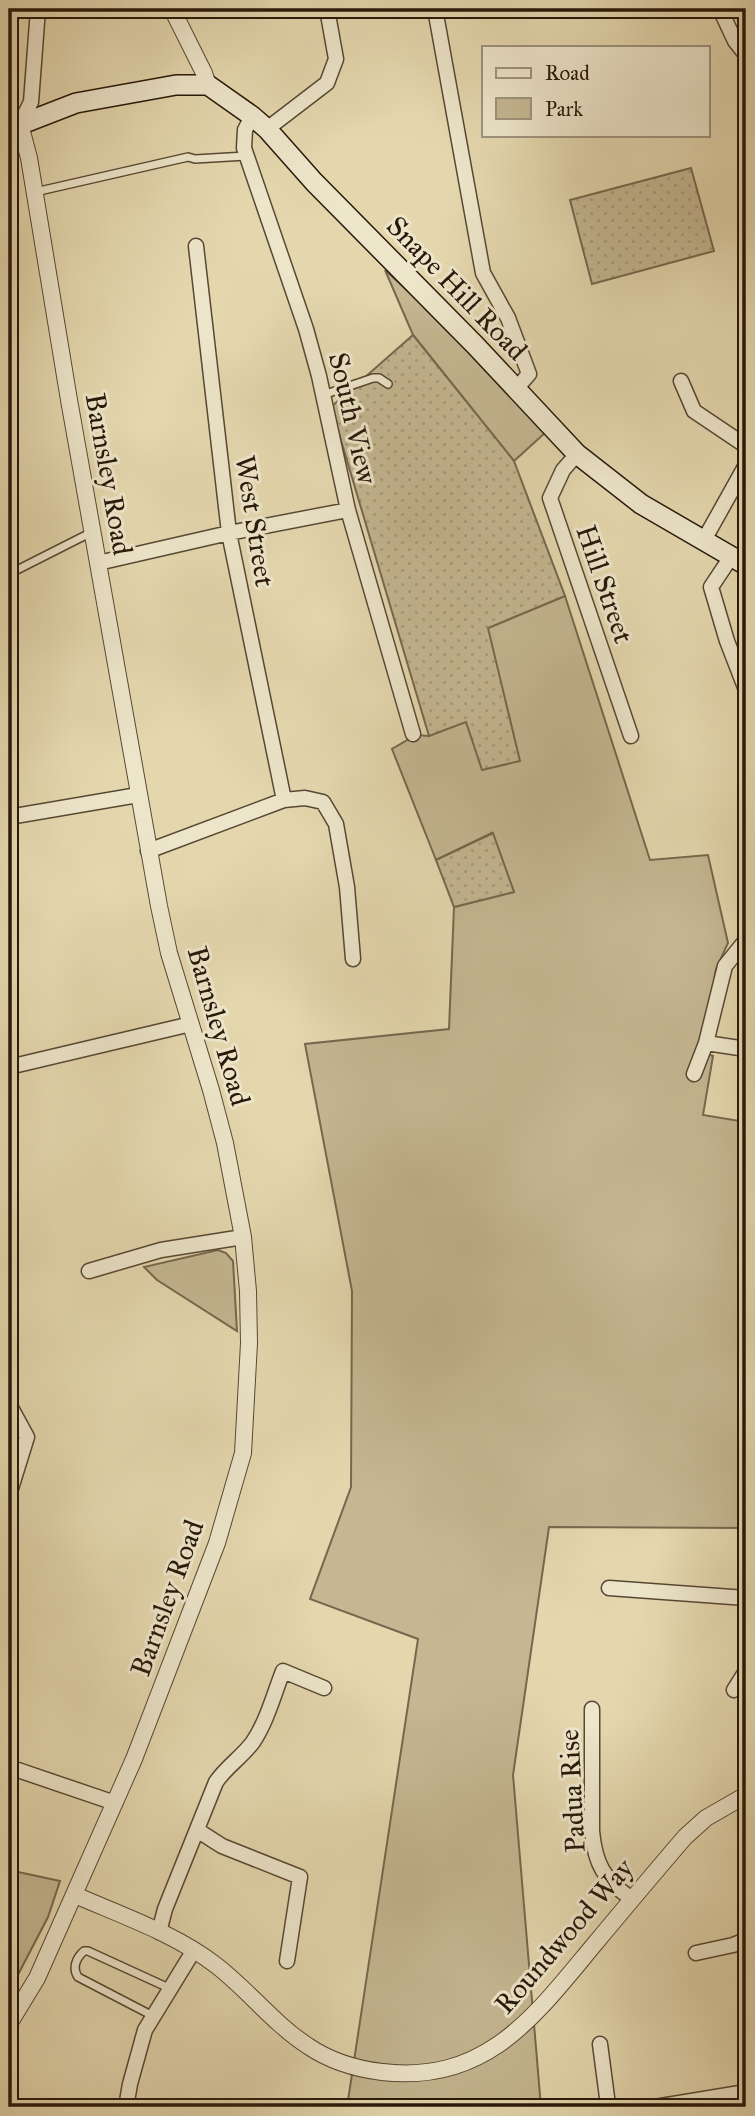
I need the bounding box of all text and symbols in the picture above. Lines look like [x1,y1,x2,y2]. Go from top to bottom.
legend [482,46,710,136]
text: Road [545,60,590,86]
text: Park [545,96,583,122]
street label: Snape Hill Road [379,208,535,368]
street label: South View [321,349,385,488]
street label: Barnsley Road [78,390,140,558]
street label: West Street [227,453,283,589]
street label: Hill Street [568,520,642,648]
street label: Barnsley Road [180,942,258,1110]
street label: Barnsley Road [123,1515,211,1681]
street label: Padua Rise [551,1728,593,1854]
street label: Roundwood Way [487,1850,642,2021]

